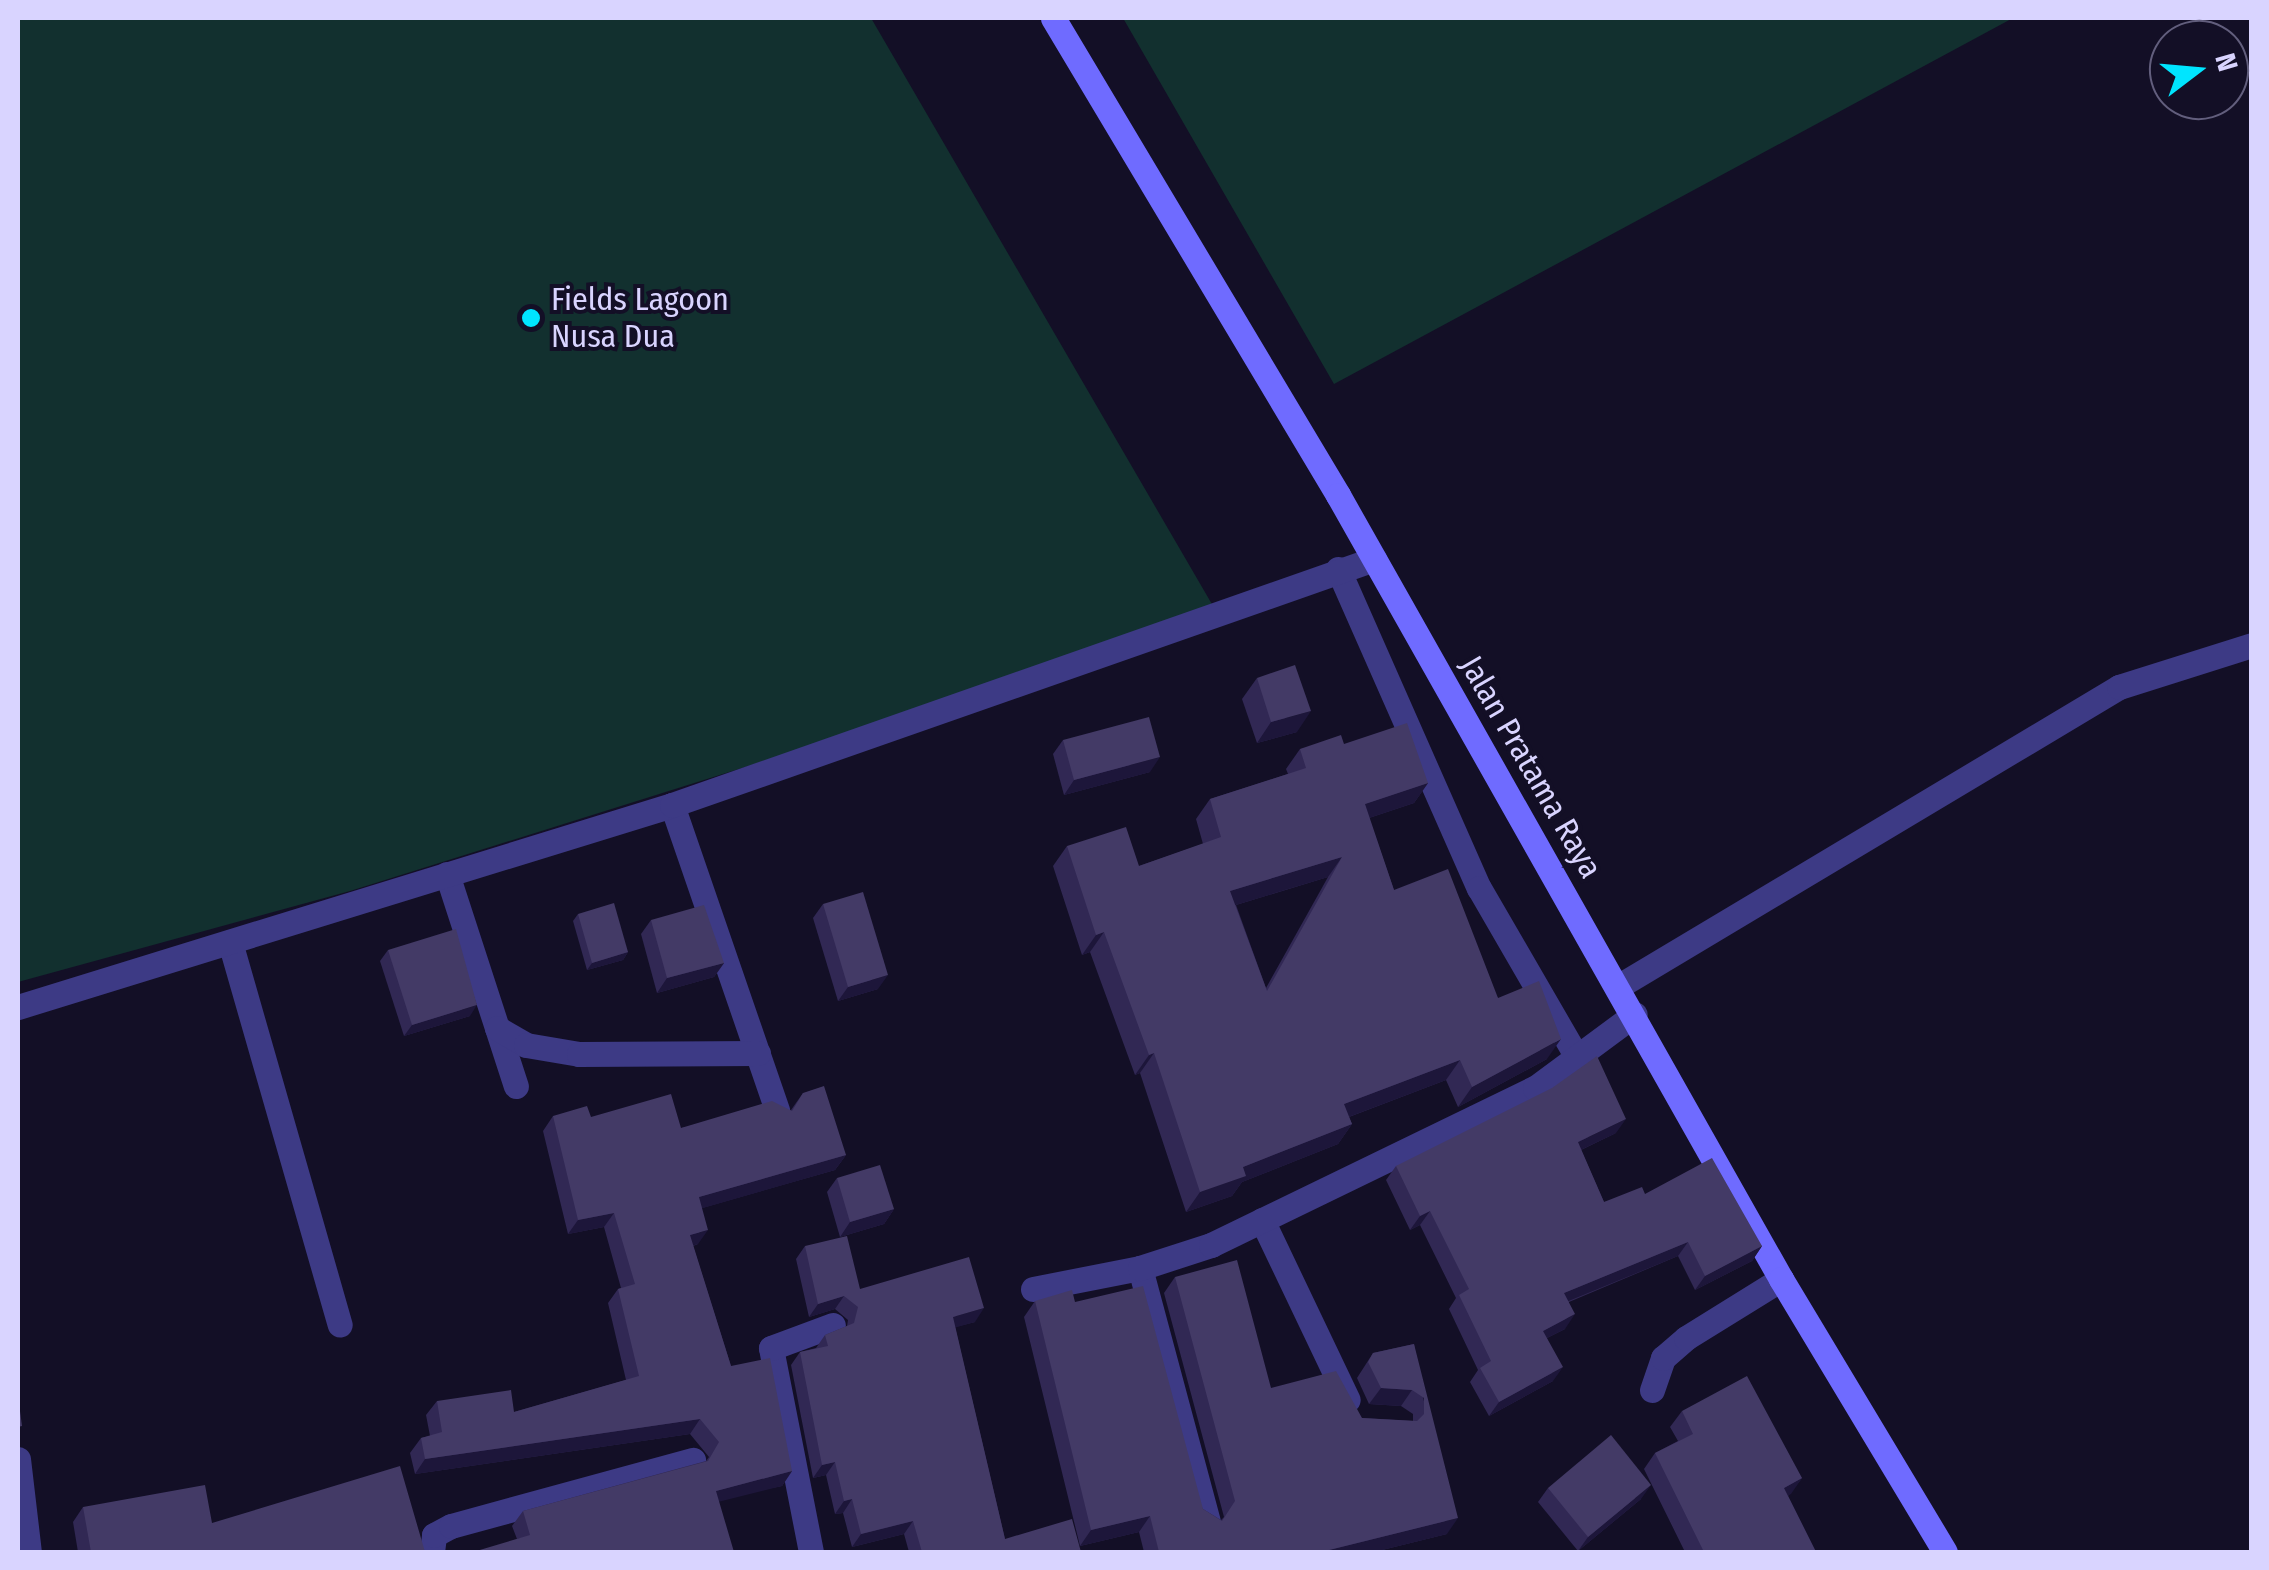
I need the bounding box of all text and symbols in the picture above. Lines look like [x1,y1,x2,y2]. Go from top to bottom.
north arrow [2149,20,2249,120]
text: N [2208,50,2245,75]
place label: Fields Lagoon Nusa Dua [551,281,729,356]
marker: Fields Lagoon Nusa Dua [520,307,542,329]
street label: Jalan Pratama Raya [1452,649,1610,885]

